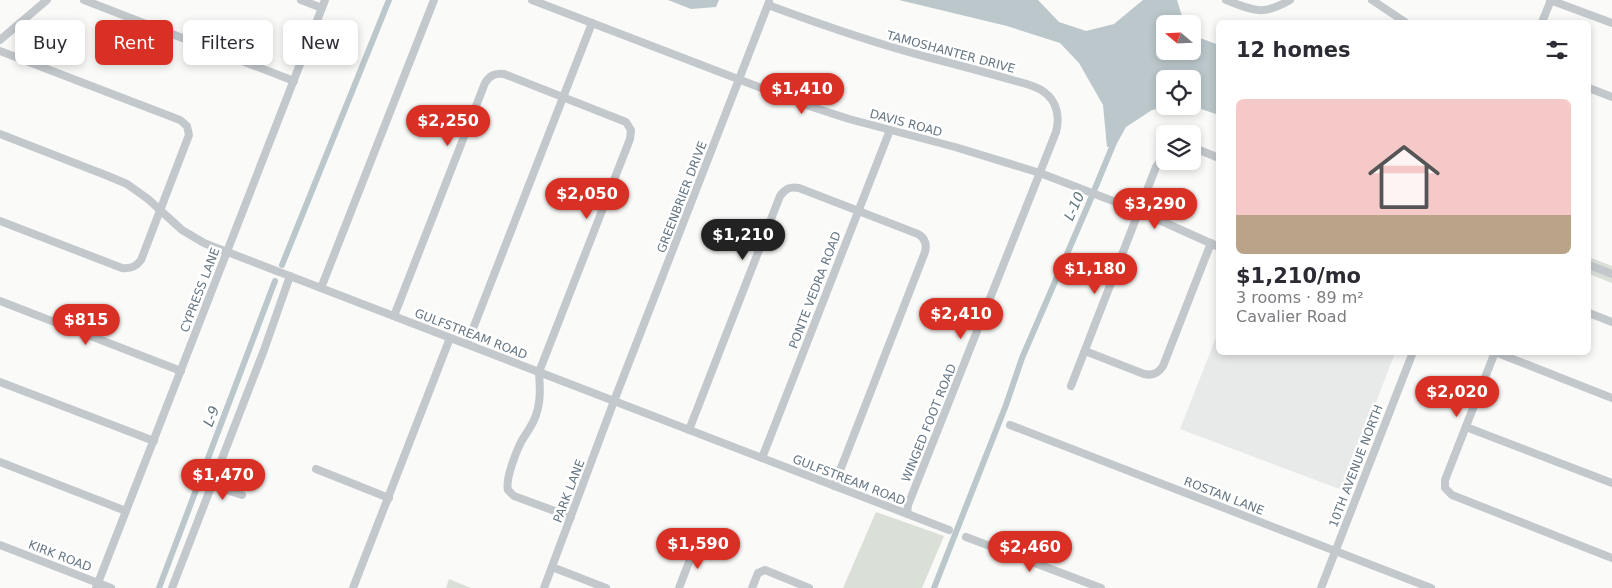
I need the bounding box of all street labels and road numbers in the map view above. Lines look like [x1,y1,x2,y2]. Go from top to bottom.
street label: TAMOSHANTER DRIVE [884,28,1017,76]
street label: DAVIS ROAD [868,107,944,139]
street label: GREENBRIER DRIVE [654,139,710,255]
street label: PONTE VEDRA ROAD [786,229,844,351]
street label: CYPRESS LANE [177,246,223,334]
street label: GULFSTREAM ROAD [413,306,529,362]
street label: WINGED FOOT ROAD [899,362,959,484]
street label: 10TH AVENUE NORTH [1326,403,1386,529]
street label: GULFSTREAM ROAD [791,452,907,508]
street label: PARK LANE [551,457,587,525]
street label: ROSTAN LANE [1182,474,1266,518]
street label: KIRK ROAD [26,538,94,574]

